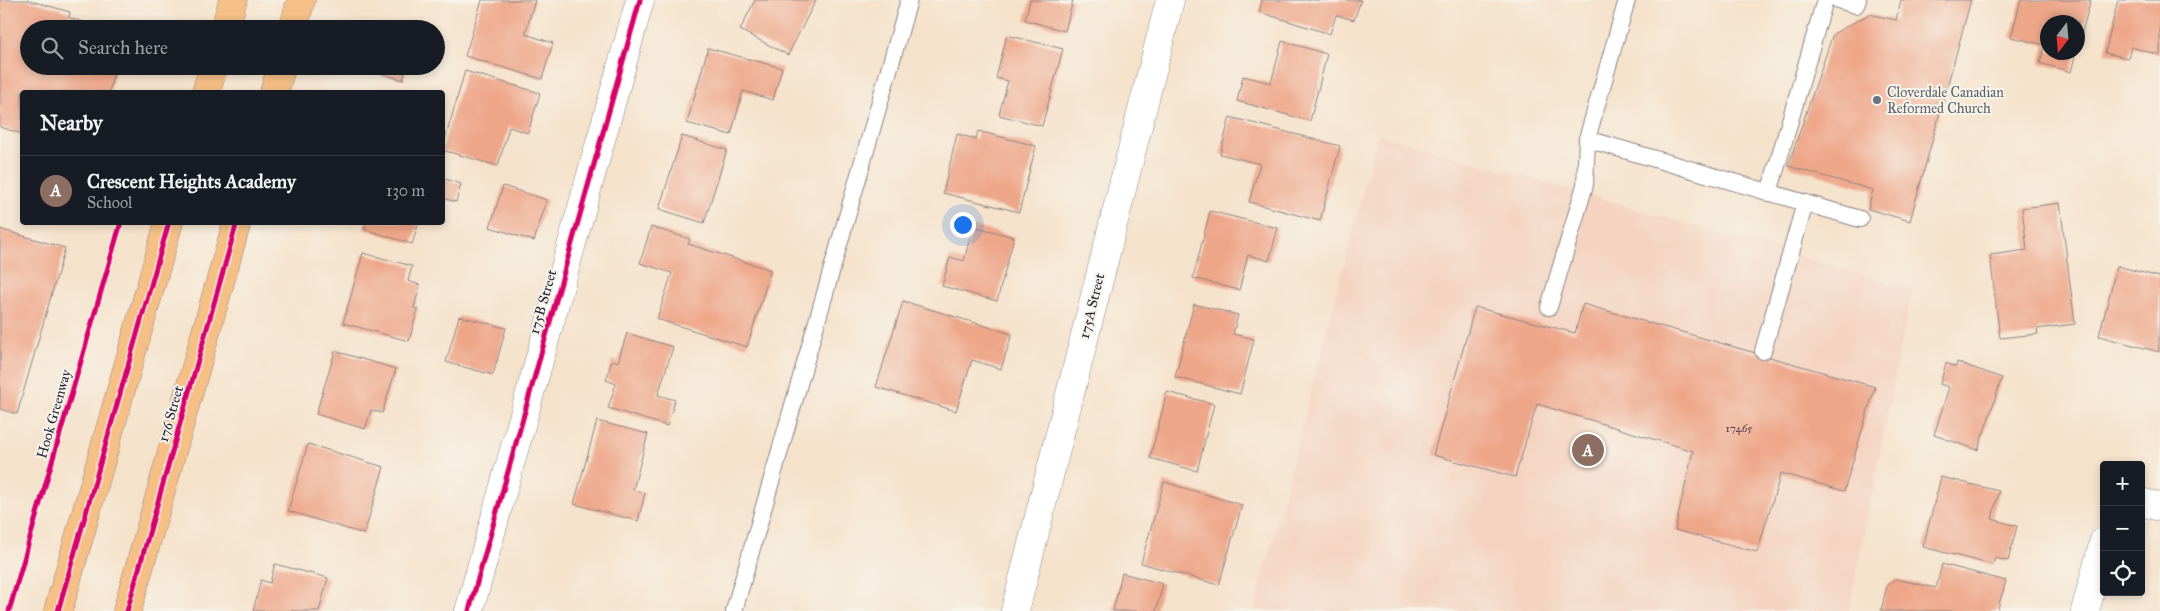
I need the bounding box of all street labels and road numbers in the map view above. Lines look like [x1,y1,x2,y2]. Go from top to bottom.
street label: 175B Street [526,268,560,336]
street label: 175A Street [1076,272,1108,340]
street label: Hook Greenway [33,367,75,460]
street label: 176 Street [155,384,187,444]

